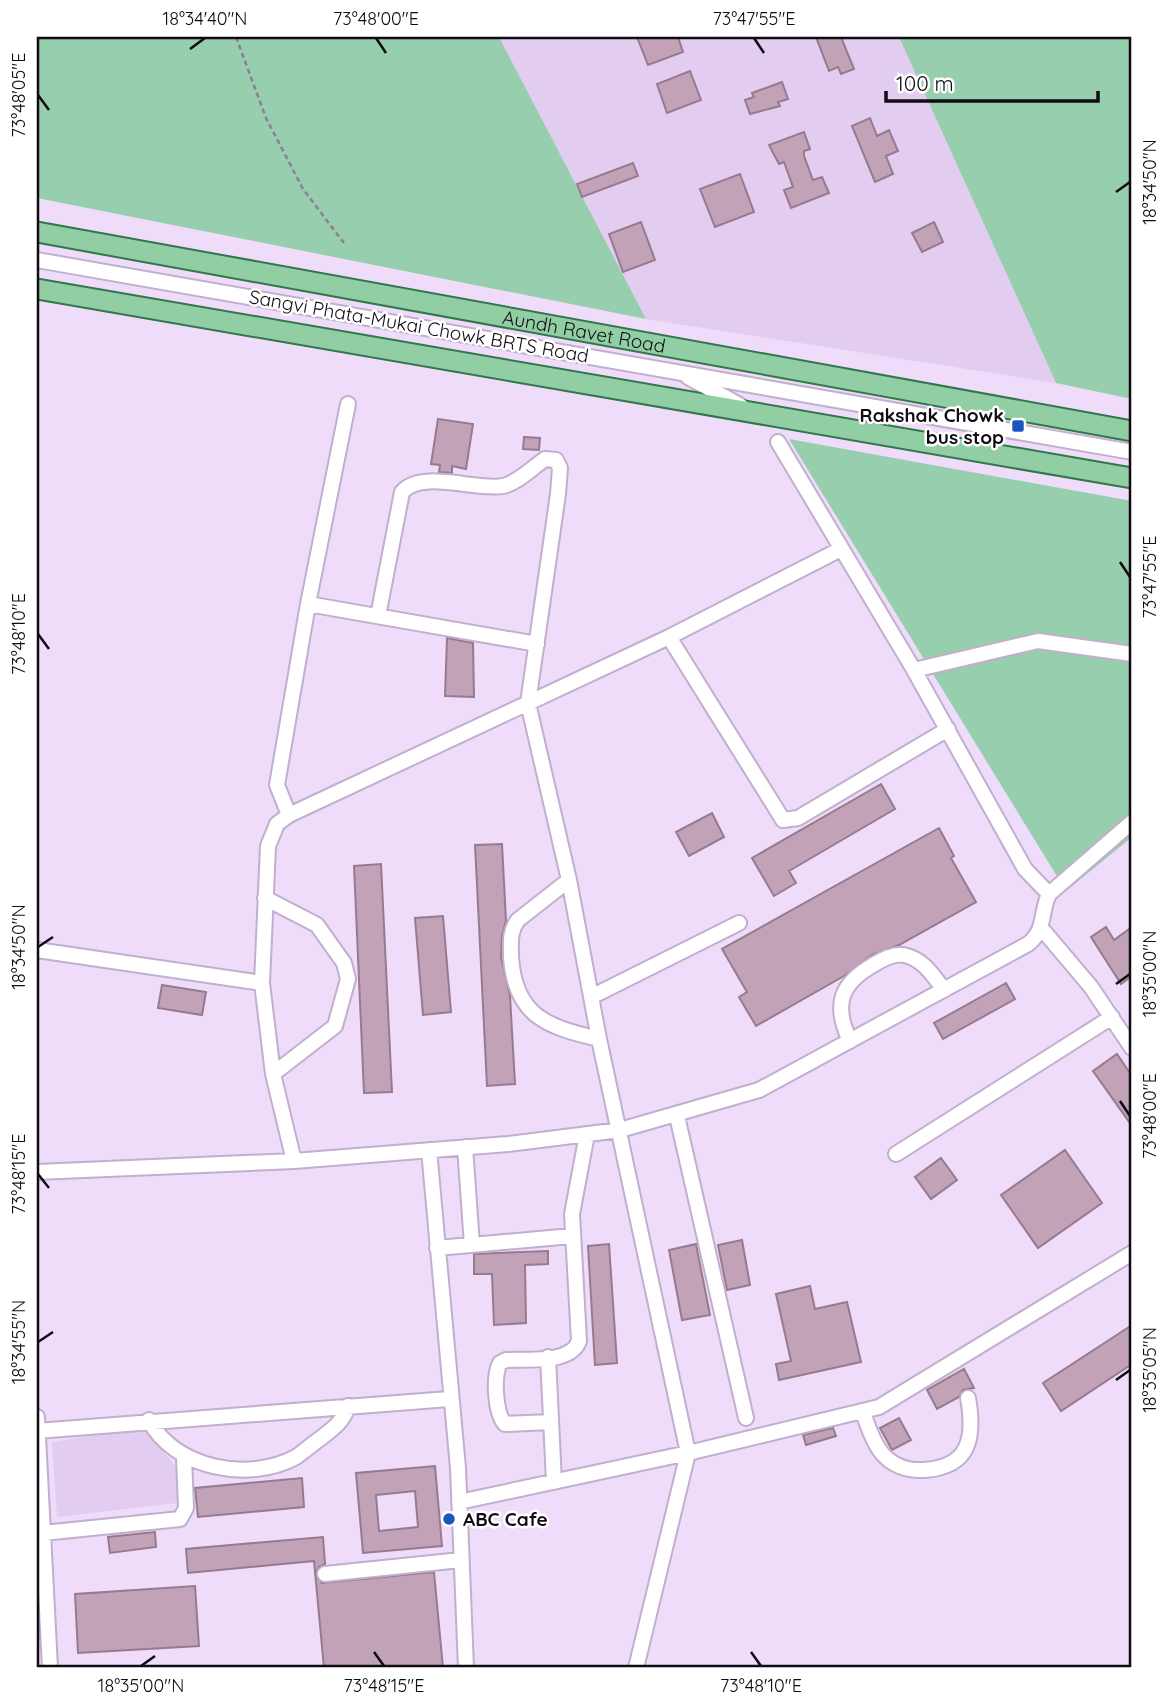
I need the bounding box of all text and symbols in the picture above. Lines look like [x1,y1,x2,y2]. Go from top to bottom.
text: 18°34'40"N [163,7,247,30]
text: 73°48'00"E [333,7,419,30]
text: 73°47'55"E [712,7,796,30]
text: 73°48'05"E [7,53,30,137]
scale bar [886,60,1097,104]
text: 100 m [896,70,954,96]
text: 18°34'50"N [1138,139,1161,225]
street label: Sangvi Phata-Mukai Chowk BRTS Road [247,284,591,368]
street label: Aundh Ravet Road [501,305,667,358]
place label: Rakshak Chowk bus stop [860,403,1004,449]
marker: Rakshak Chowk bus stop [1010,418,1026,434]
text: 73°47'55"E [1138,535,1161,619]
text: 73°48'10"E [7,593,30,675]
text: 18°34'50"N [7,904,30,990]
text: 18°35'00"N [1138,931,1161,1017]
text: 73°48'00"E [1138,1073,1161,1159]
text: 73°48'15"E [7,1134,30,1214]
text: 18°34'55"N [7,1300,30,1384]
text: 18°35'05"N [1138,1327,1161,1413]
place label: ABC Cafe [463,1507,548,1531]
marker: ABC Cafe [441,1511,457,1527]
text: 18°35'00"N [98,1674,184,1697]
text: 73°48'15"E [344,1674,424,1697]
text: 73°48'10"E [720,1674,802,1697]

